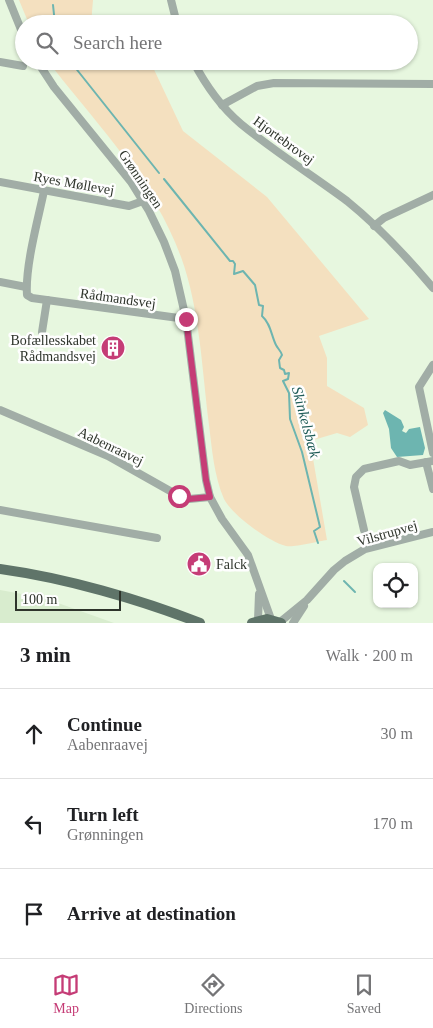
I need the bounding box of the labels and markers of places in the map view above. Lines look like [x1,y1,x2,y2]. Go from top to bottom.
place label: Bofællesskabet Rådmandsvej [10,333,96,364]
building icon: Bofællesskabet Rådmandsvej [100,335,126,361]
public building icon: Falck [186,551,212,577]
place label: Falck [216,557,247,572]

